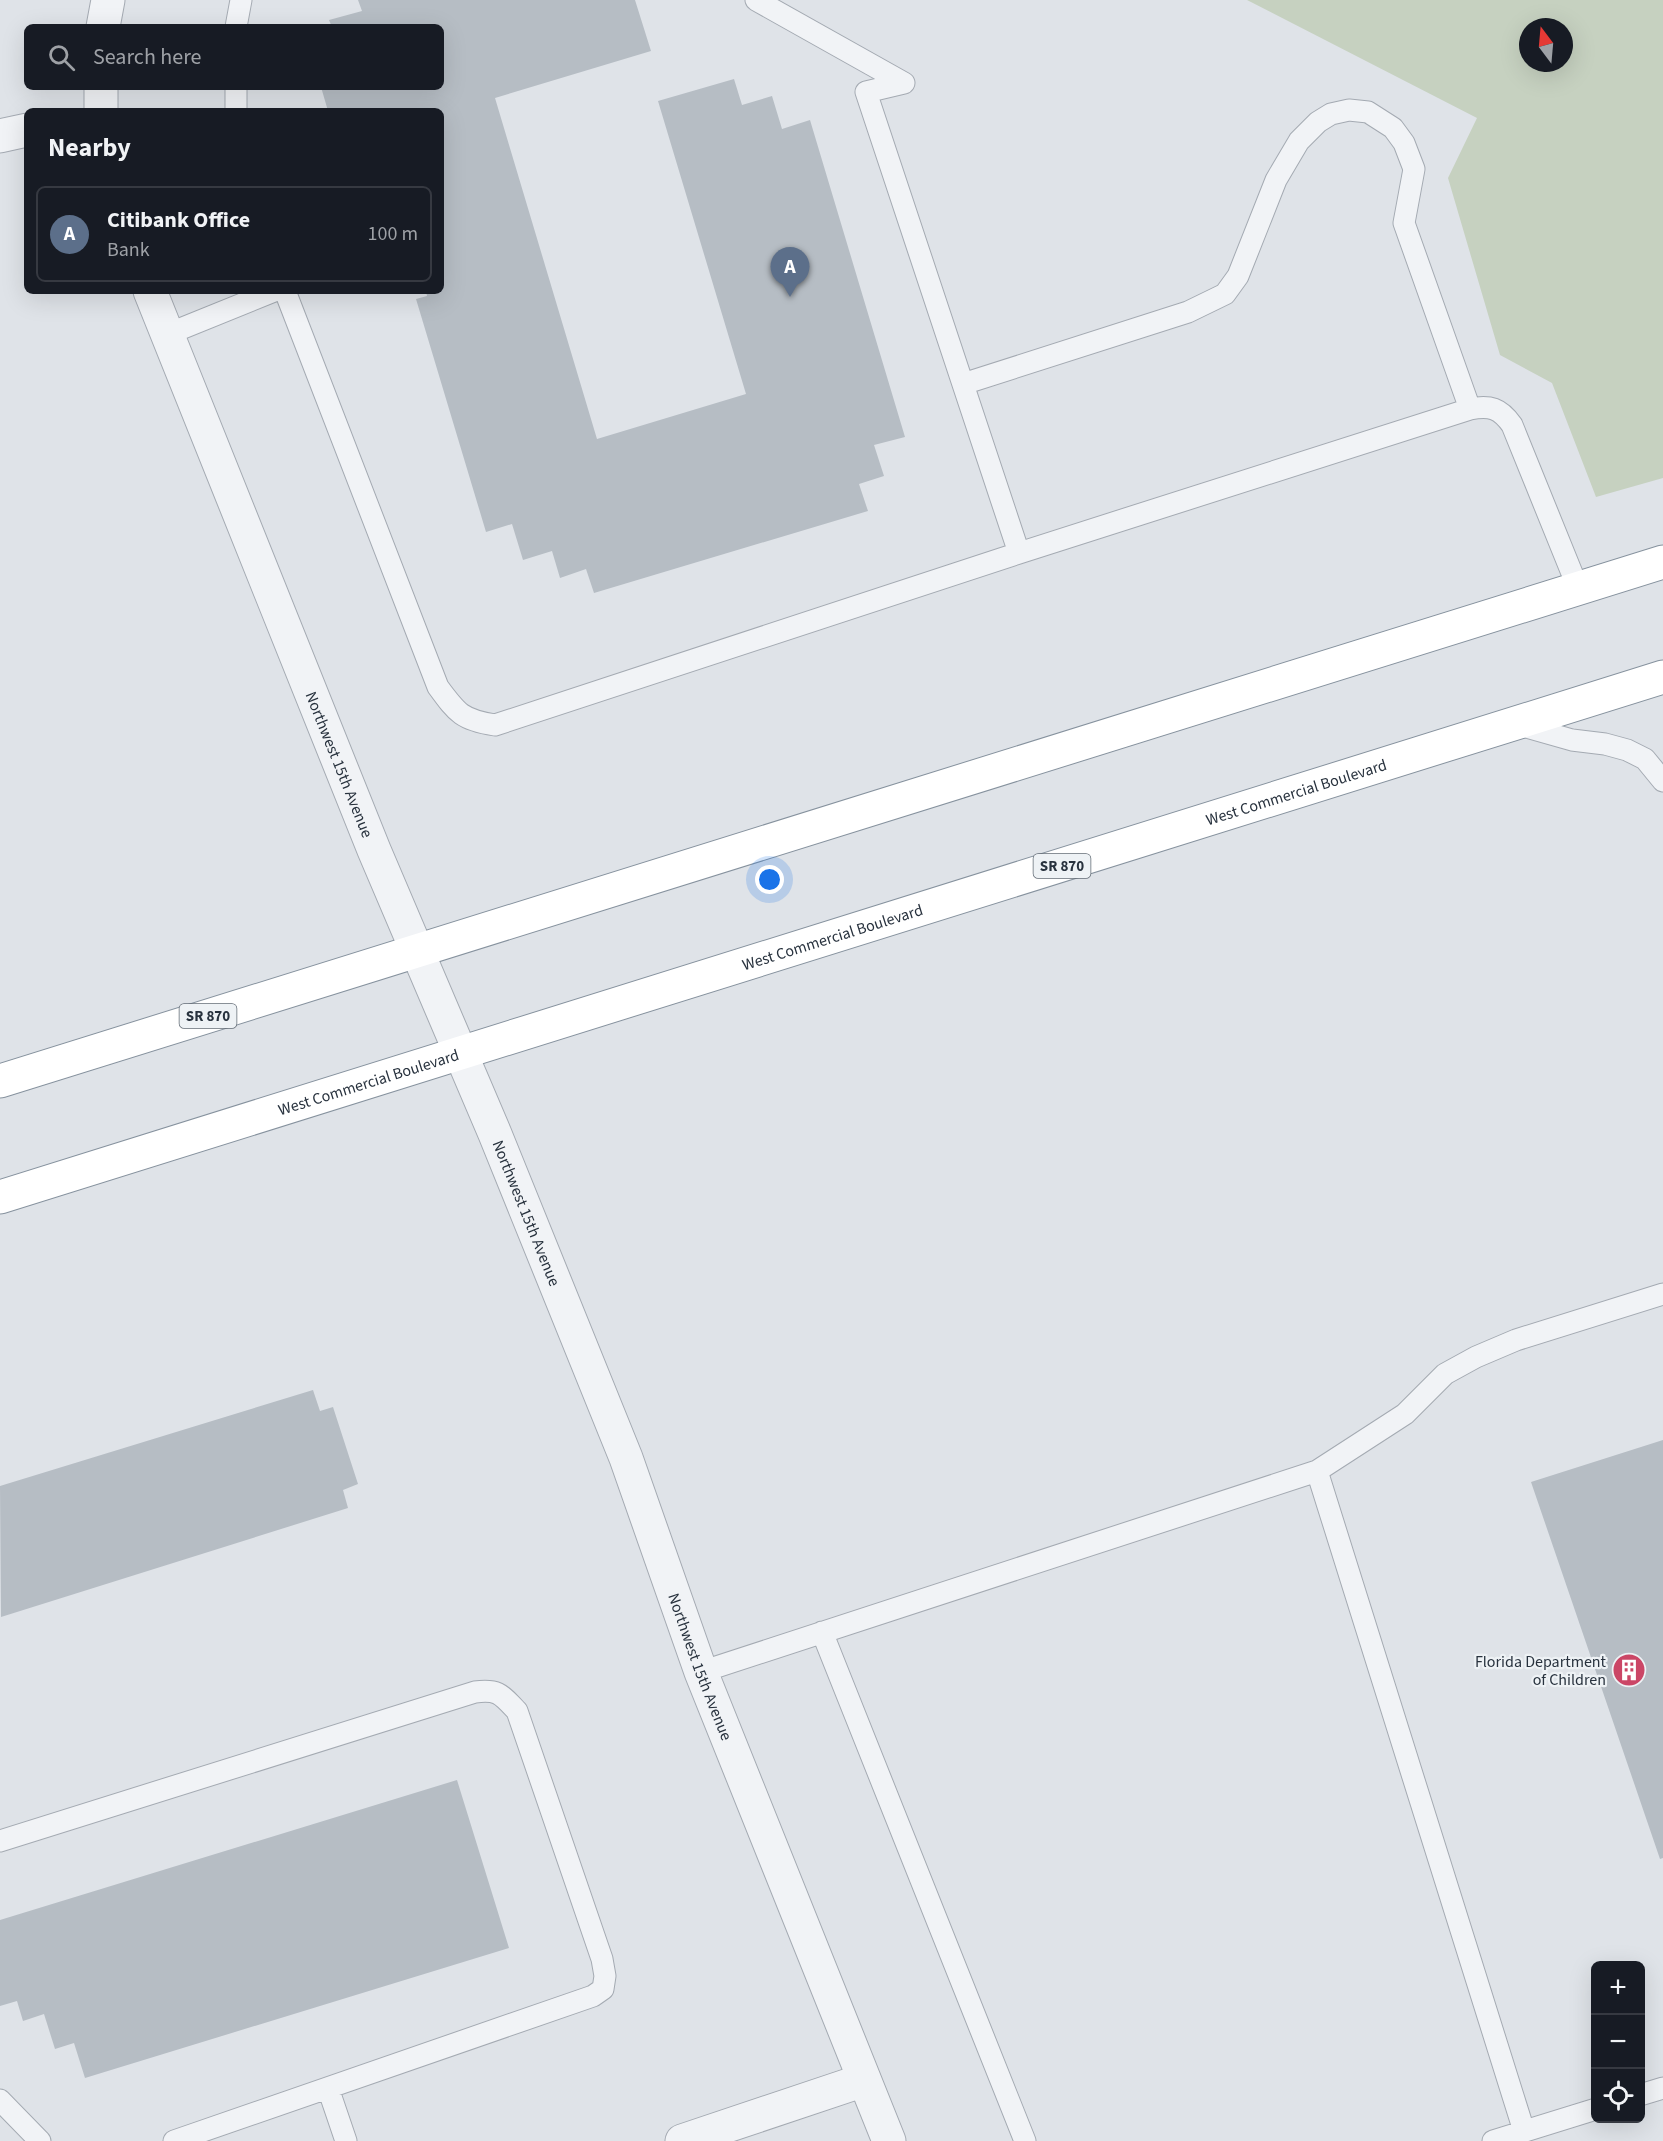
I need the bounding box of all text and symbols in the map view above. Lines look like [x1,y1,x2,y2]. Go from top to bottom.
north arrow [1519,18,1573,72]
search box [24,24,444,90]
icon: search [45,41,78,74]
text: Search here [93,41,201,73]
text: Nearby [48,129,131,166]
text: Citibank Office [107,204,250,236]
text: A [64,220,75,248]
text: 100 m [368,220,418,248]
text: Bank [107,236,150,264]
pin: A [770,248,810,297]
street label: Northwest 15th Avenue [300,688,378,841]
street label: West Commercial Boulevard [1203,754,1390,831]
road number: SR 870 [1034,854,1090,878]
your location [755,865,784,894]
street label: West Commercial Boulevard [739,899,926,976]
road number: SR 870 [180,1004,236,1028]
street label: West Commercial Boulevard [276,1044,462,1121]
street label: Northwest 15th Avenue [487,1137,565,1290]
street label: Northwest 15th Avenue [662,1590,737,1744]
place label: Florida Department of Children [1475,1651,1607,1691]
building icon: Florida Department of Children [1611,1652,1647,1688]
map controls [1591,1961,1645,2123]
button: + [1591,1961,1645,2015]
button: − [1591,2015,1645,2069]
button: locate [1591,2069,1645,2123]

